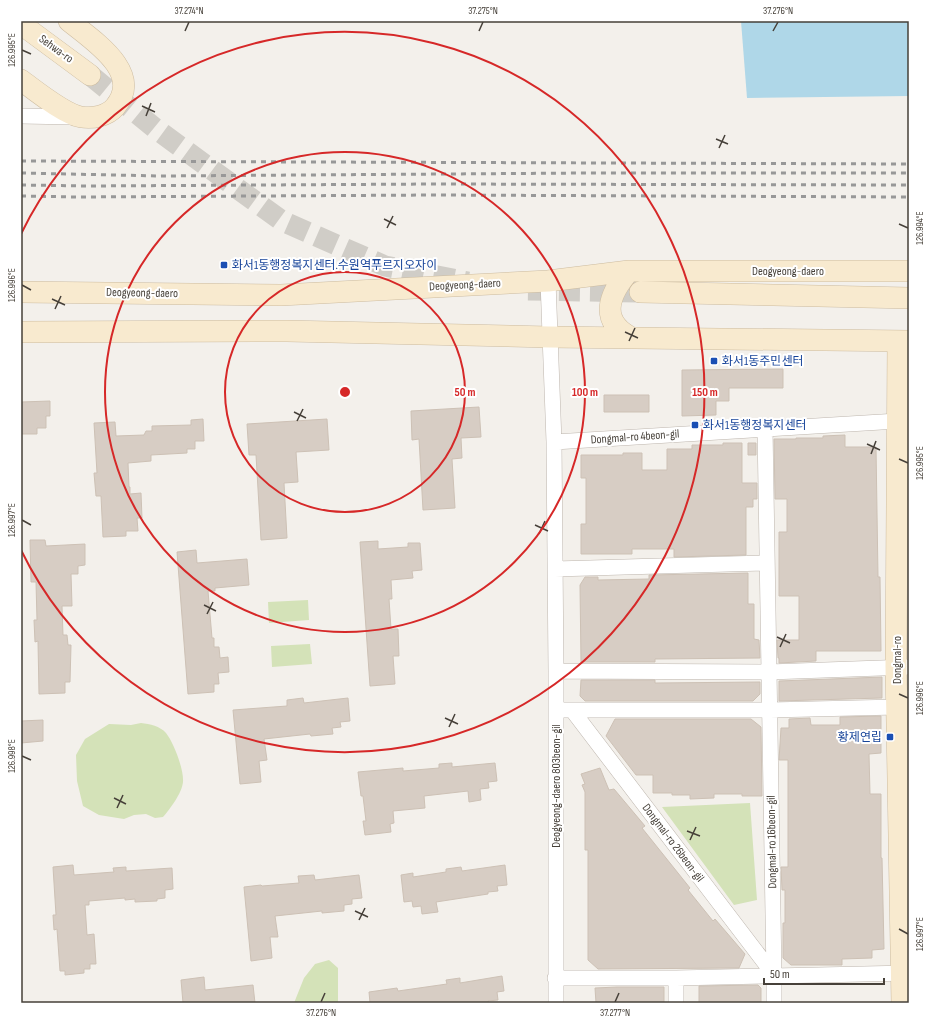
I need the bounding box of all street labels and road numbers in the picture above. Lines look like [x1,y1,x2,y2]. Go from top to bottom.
street label: Sehwa-ro [36,31,76,67]
street label: Deogyeong-daero [752,264,824,279]
street label: Deogyeong-daero [429,276,501,294]
street label: Deogyeong-daero [106,285,178,301]
street label: Dongmal-ro 4beon-gil [590,426,680,448]
street label: Dongmal-ro [890,636,905,684]
street label: Deogyeong-daero 803beon-gil [549,724,564,848]
street label: Dongmal-ro 16beon-gil [764,795,780,889]
street label: Dongmal-ro 26beon-gil [639,801,707,885]

